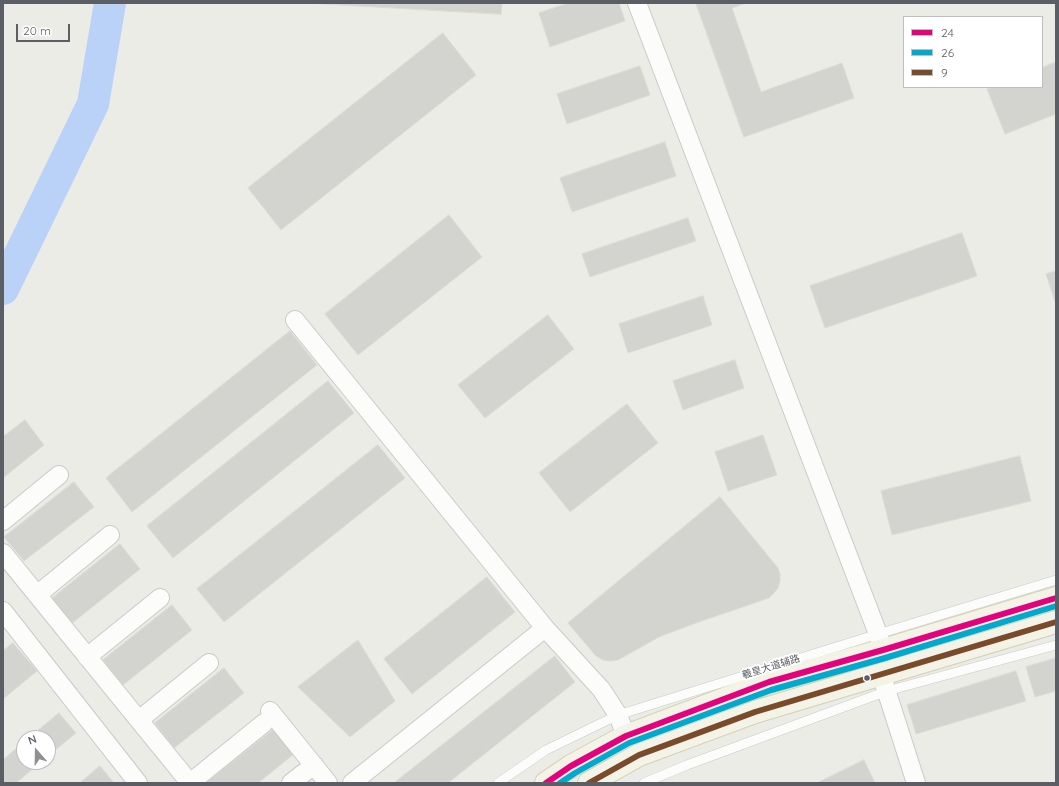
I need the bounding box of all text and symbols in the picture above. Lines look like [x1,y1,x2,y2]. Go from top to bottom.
scale bar [18,16,72,42]
legend [903,16,1043,88]
text: 20 m [23,23,51,38]
text: 24 [941,25,954,40]
text: 26 [941,45,954,60]
text: 9 [941,65,948,80]
street label: 羲皇大道辅路 [741,652,801,682]
unlabelled marker [862,673,872,683]
north arrow [16,730,56,770]
text: N [26,732,38,748]

